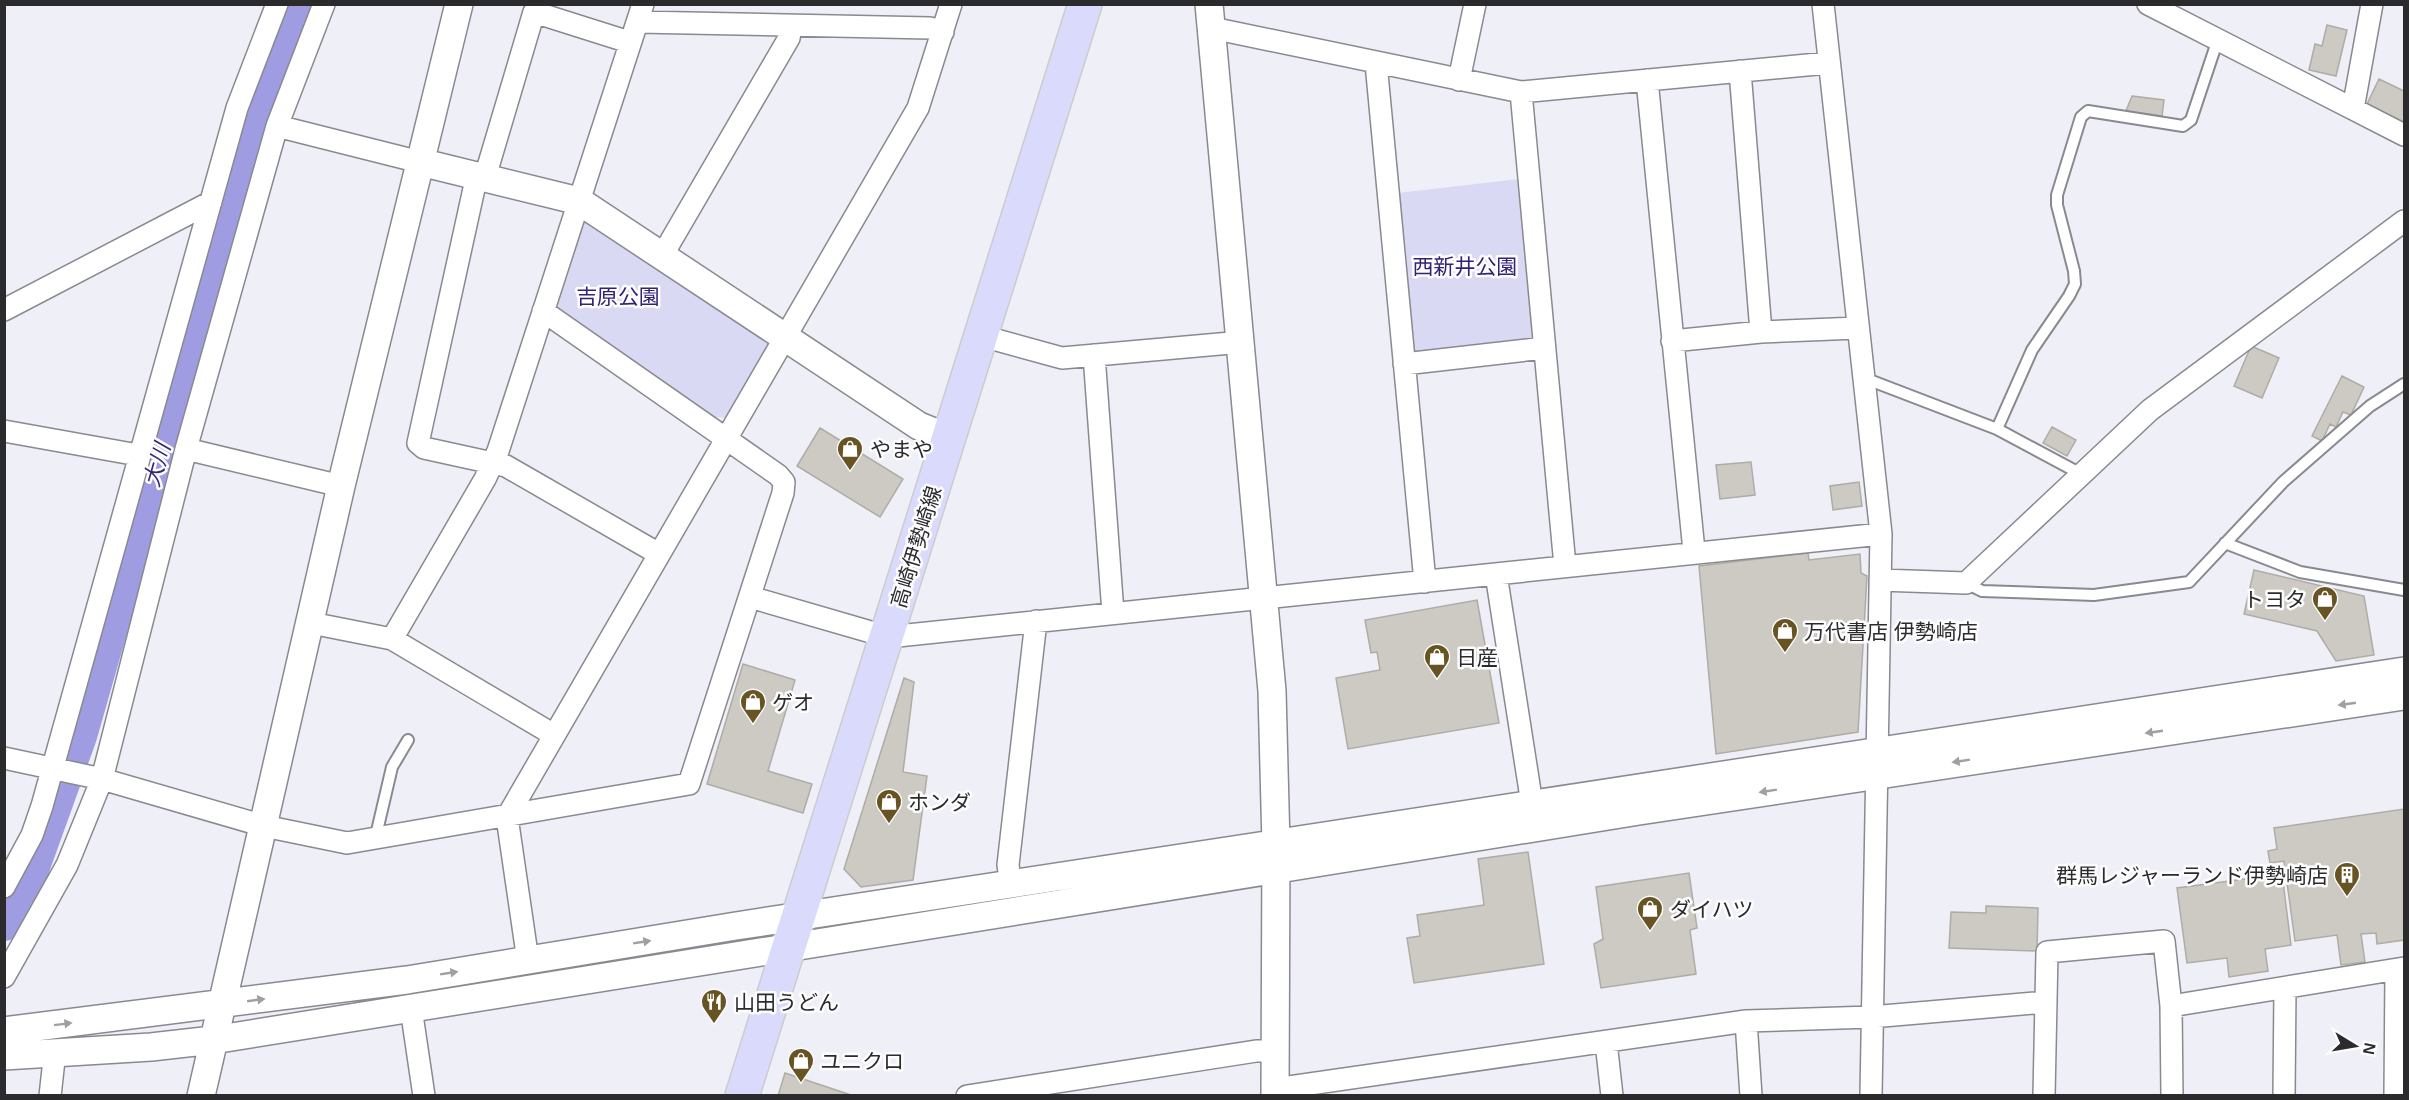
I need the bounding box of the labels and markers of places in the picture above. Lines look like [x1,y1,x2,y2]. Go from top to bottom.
shop icon: やまや [835,434,865,472]
place label: やまや [870,438,933,461]
shop icon: トヨタ [2310,584,2340,622]
place label: トヨタ [2243,588,2306,611]
shop icon: 万代書店 伊勢崎店 [1770,616,1800,654]
place label: 万代書店 伊勢崎店 [1804,620,1978,643]
shop icon: 日産 [1422,642,1452,680]
place label: 日産 [1456,646,1498,669]
shop icon: ゲオ [738,687,768,725]
place label: ゲオ [772,691,814,714]
shop icon: ホンダ [874,787,904,825]
place label: ホンダ [908,791,971,814]
building icon: 群馬レジャーランド伊勢崎店 [2332,860,2362,898]
place label: 群馬レジャーランド伊勢崎店 [2056,864,2328,887]
shop icon: ダイハツ [1635,894,1665,932]
place label: ダイハツ [1670,898,1754,921]
restaurant icon: 山田うどん [699,987,729,1025]
place label: 山田うどん [734,991,839,1014]
shop icon: ユニクロ [786,1046,816,1084]
place label: ユニクロ [820,1050,904,1073]

